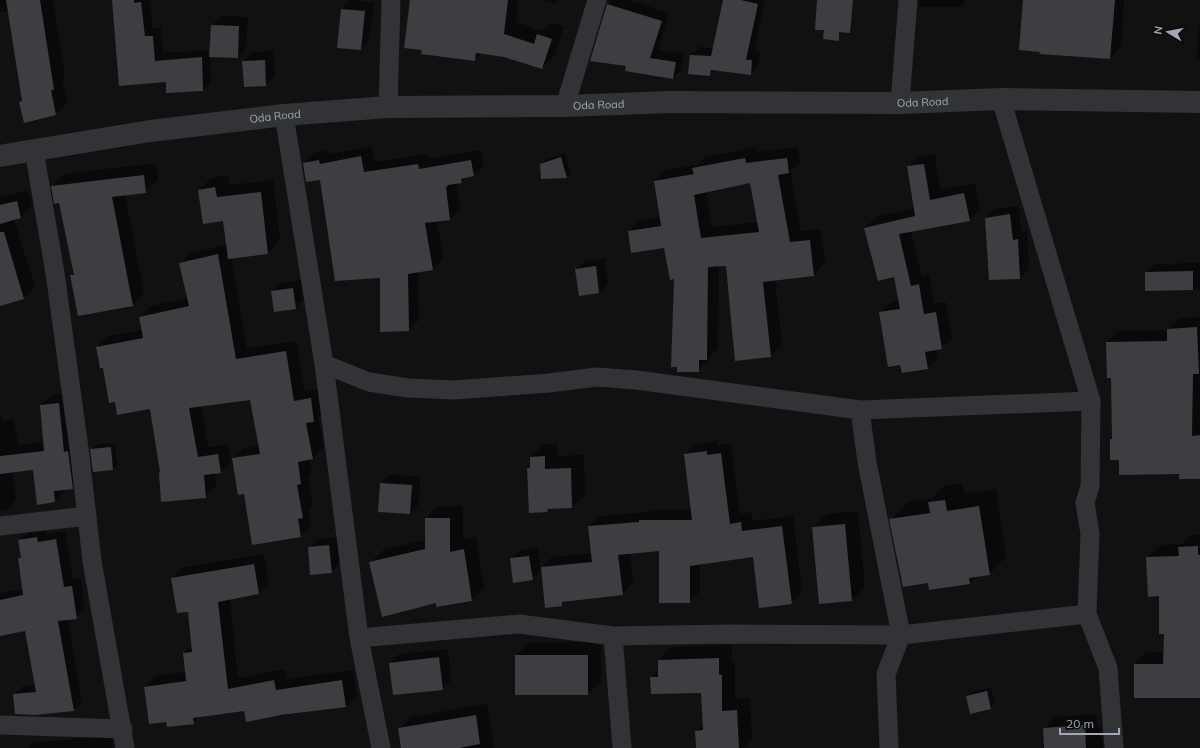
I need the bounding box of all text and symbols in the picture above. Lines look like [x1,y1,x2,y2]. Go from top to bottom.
north arrow [1148,12,1188,52]
text: N [1151,25,1166,36]
street label: Oda Road [897,94,949,110]
street label: Oda Road [573,97,625,113]
street label: Oda Road [249,107,301,126]
scale bar [1060,710,1119,736]
text: 20 m [1066,716,1094,731]

